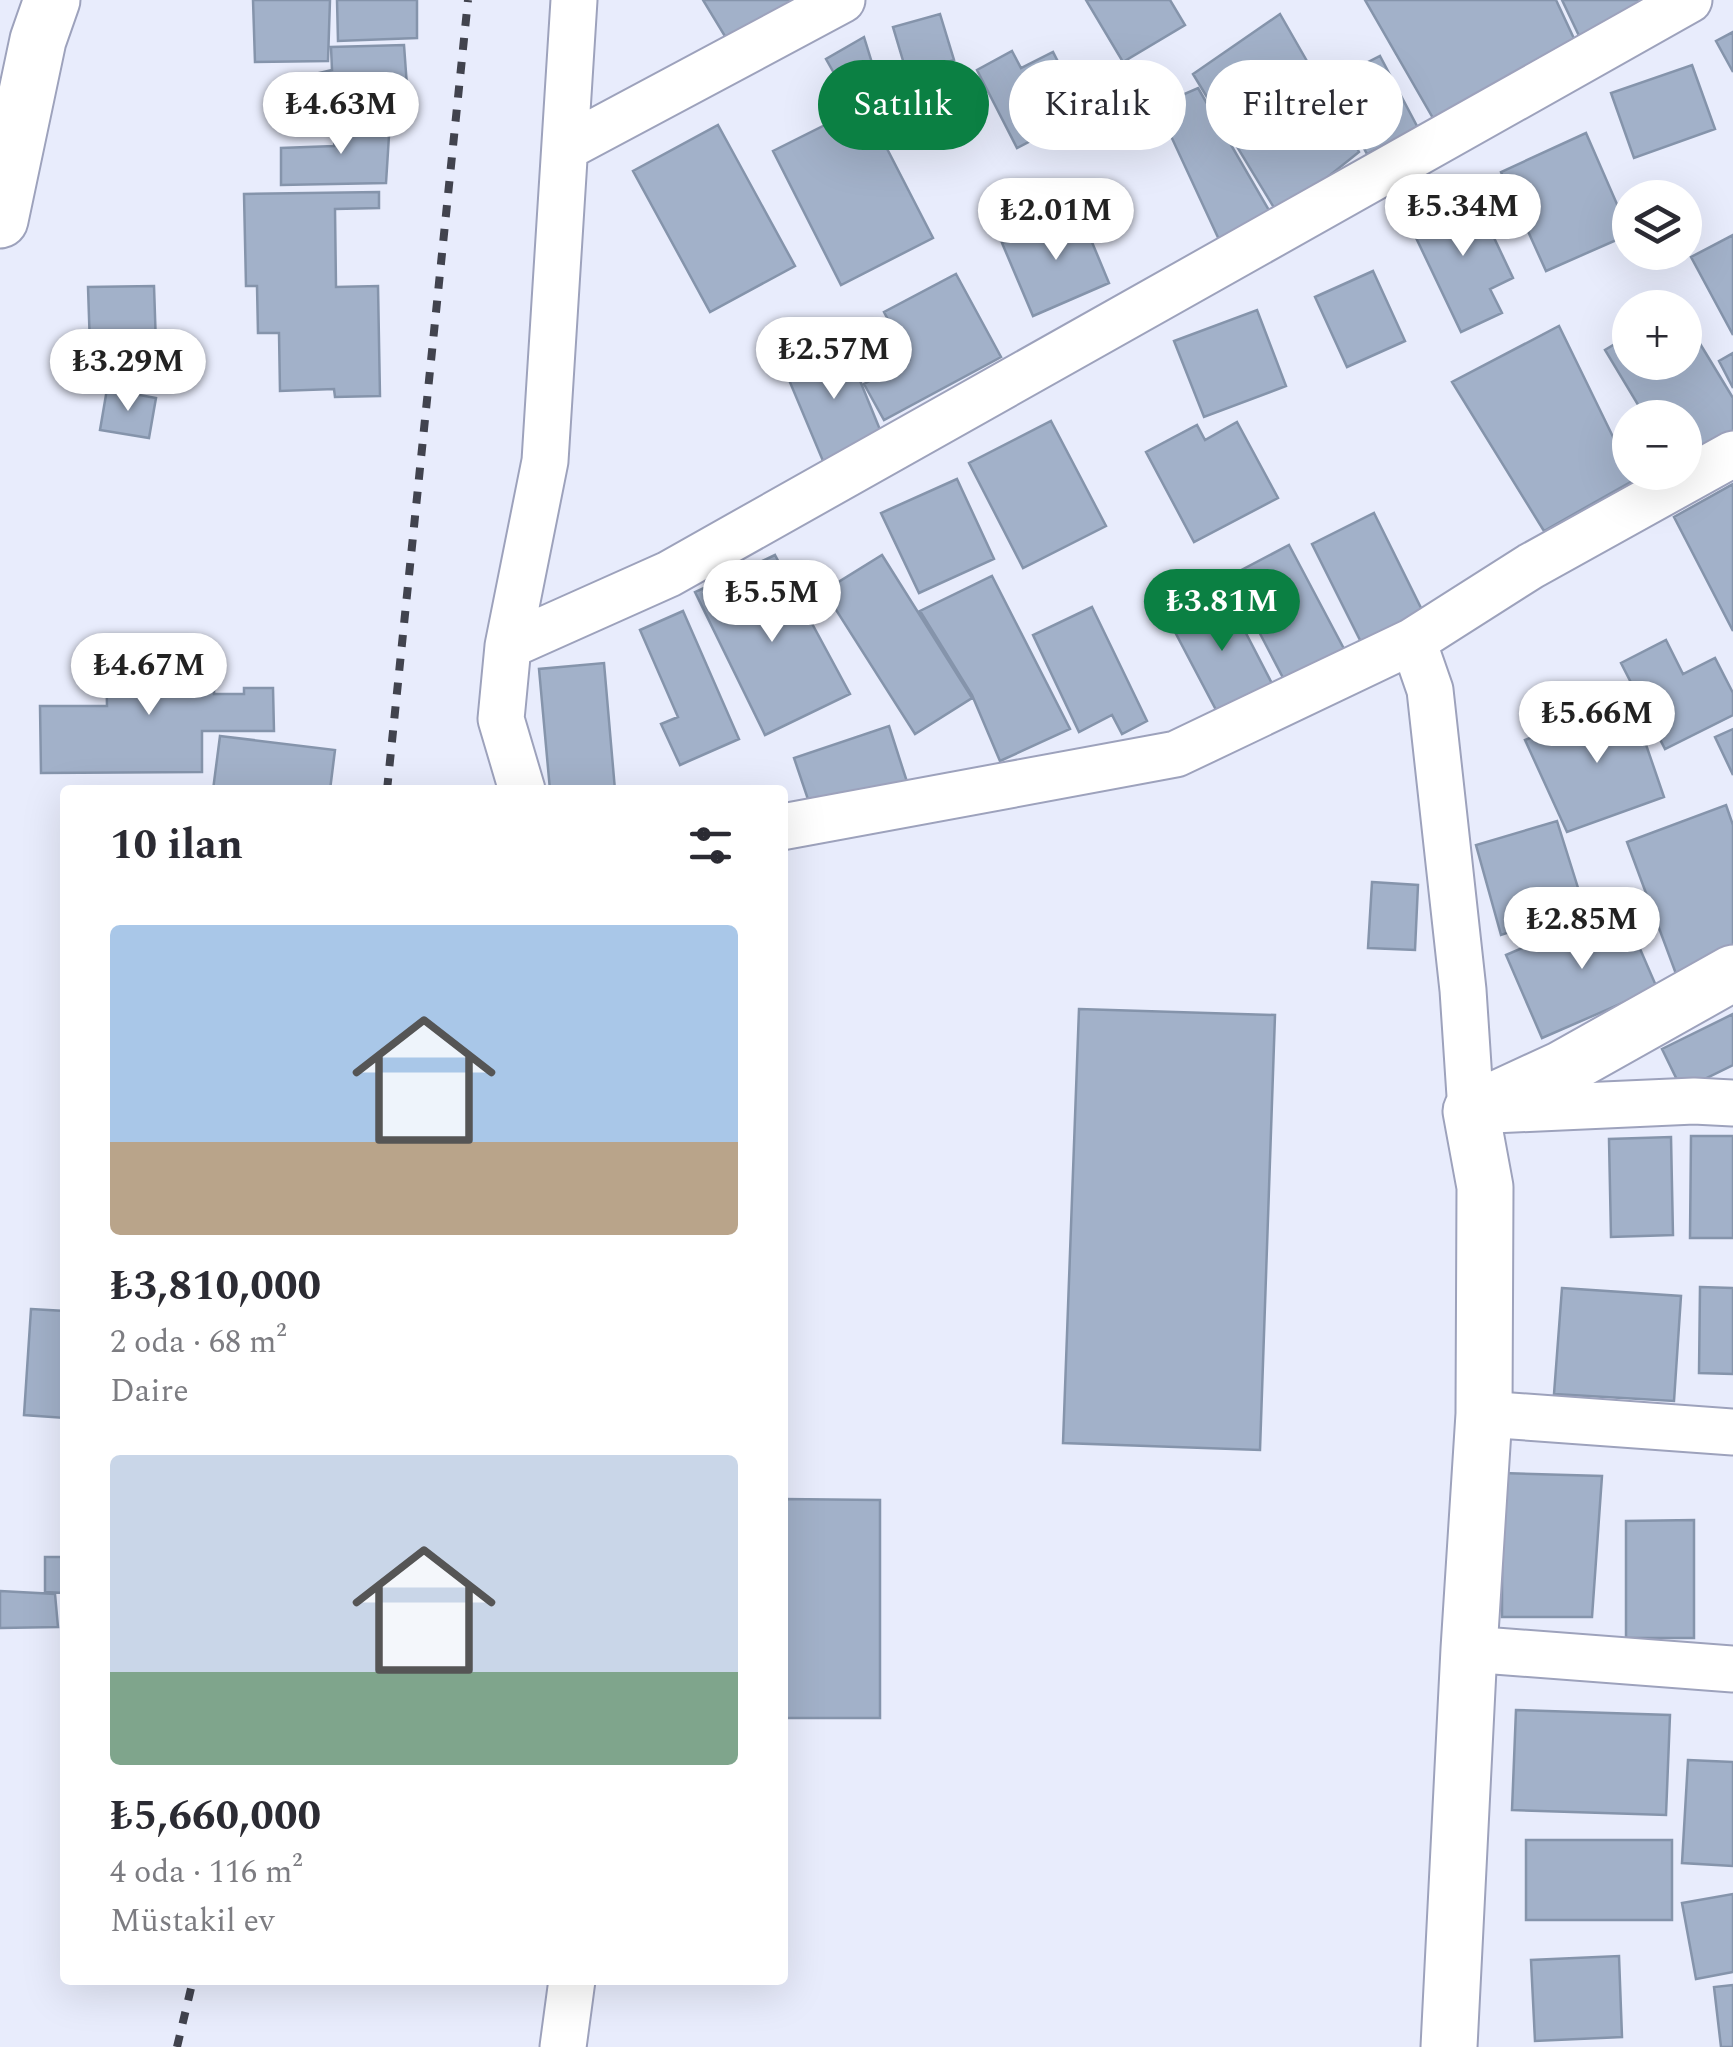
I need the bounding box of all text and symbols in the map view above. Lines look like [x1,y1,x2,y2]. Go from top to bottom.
chip: Satılık [818,60,989,150]
chip: Kiralık [1009,60,1186,150]
chip: Filtreler [1206,60,1403,150]
pin: ₺4.63M [260,72,422,157]
text: ₺4.63M [285,80,397,129]
pin: ₺5.34M [1382,174,1544,259]
pin: ₺2.01M [975,178,1137,263]
map controls [1612,180,1702,490]
button: layers [1612,180,1702,270]
text: ₺5.34M [1407,182,1519,231]
text: ₺2.01M [1000,186,1112,235]
button: + [1612,290,1702,380]
pin: ₺2.57M [753,317,915,402]
text: ₺2.57M [778,325,890,374]
pin: ₺3.29M [47,329,209,414]
text: ₺3.29M [72,337,184,386]
button: − [1612,400,1702,490]
pin: ₺5.5M [702,560,842,645]
text: ₺5.5M [725,568,819,617]
pin: ₺3.81M [1141,569,1303,654]
text: ₺3.81M [1166,577,1278,626]
pin: ₺4.67M [68,633,230,718]
text: ₺4.67M [93,641,205,690]
pin: ₺5.66M [1516,681,1678,766]
text: ₺5.66M [1541,689,1653,738]
text: 10 ilan [110,814,243,877]
icon: filters [683,818,738,873]
pin: ₺2.85M [1501,887,1663,972]
text: ₺2.85M [1526,895,1638,944]
icon: home [334,990,514,1170]
text: ₺3,810,000 [110,1255,321,1318]
text: 2 oda · 68 m² [110,1318,287,1367]
text: Daire [110,1367,189,1416]
icon: home [334,1520,514,1700]
text: ₺5,660,000 [110,1785,321,1848]
text: 4 oda · 116 m² [110,1848,303,1897]
text: Müstakil ev [110,1897,274,1946]

